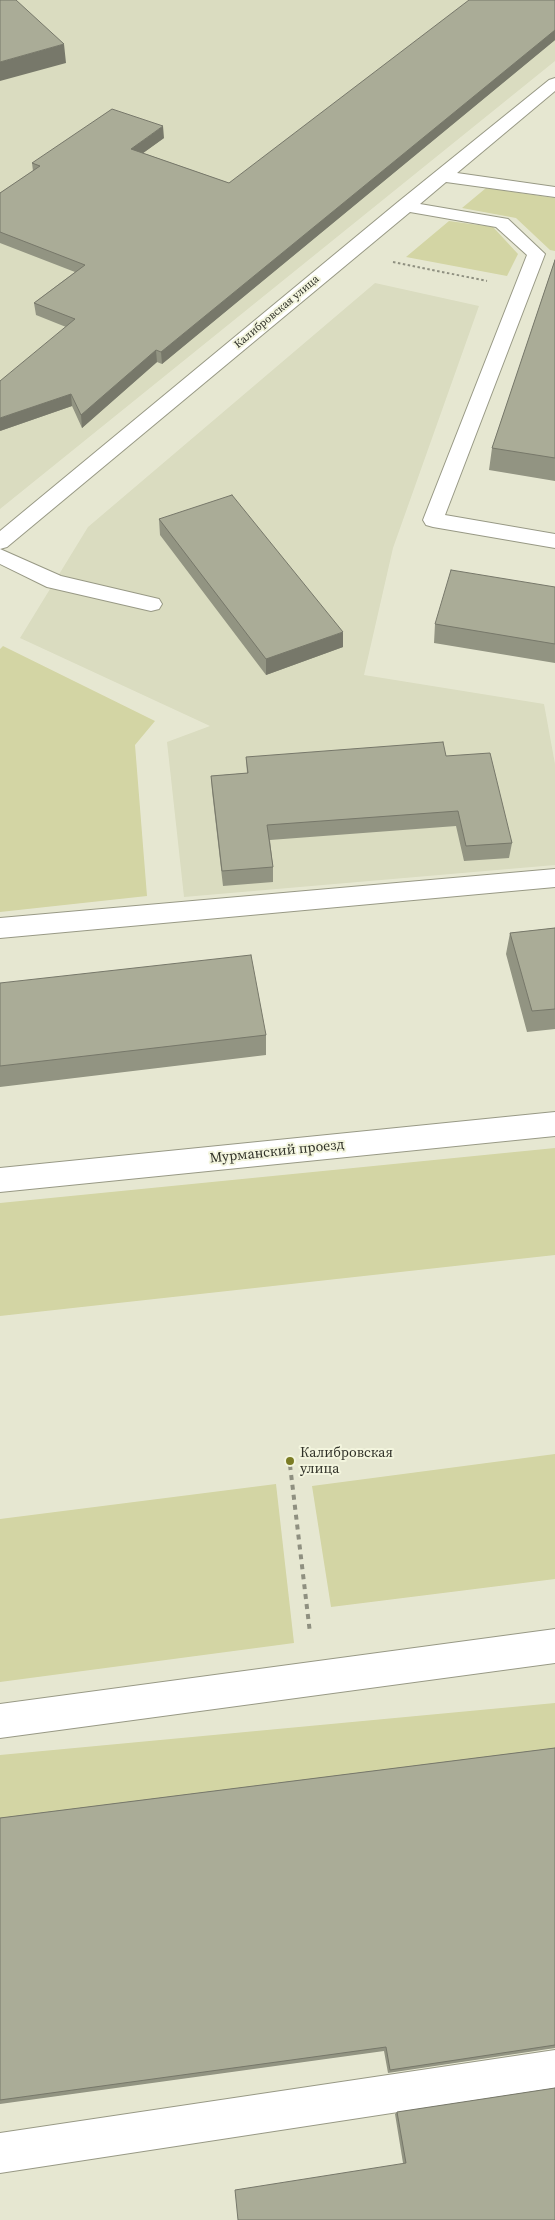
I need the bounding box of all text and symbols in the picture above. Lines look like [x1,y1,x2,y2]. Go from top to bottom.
street label: Калибровская улица [232,273,322,351]
street label: Мурманский проезд [209,1137,345,1167]
place label: Калибровская улица [300,1445,393,1478]
marker: Калибровская улица [284,1455,296,1467]

